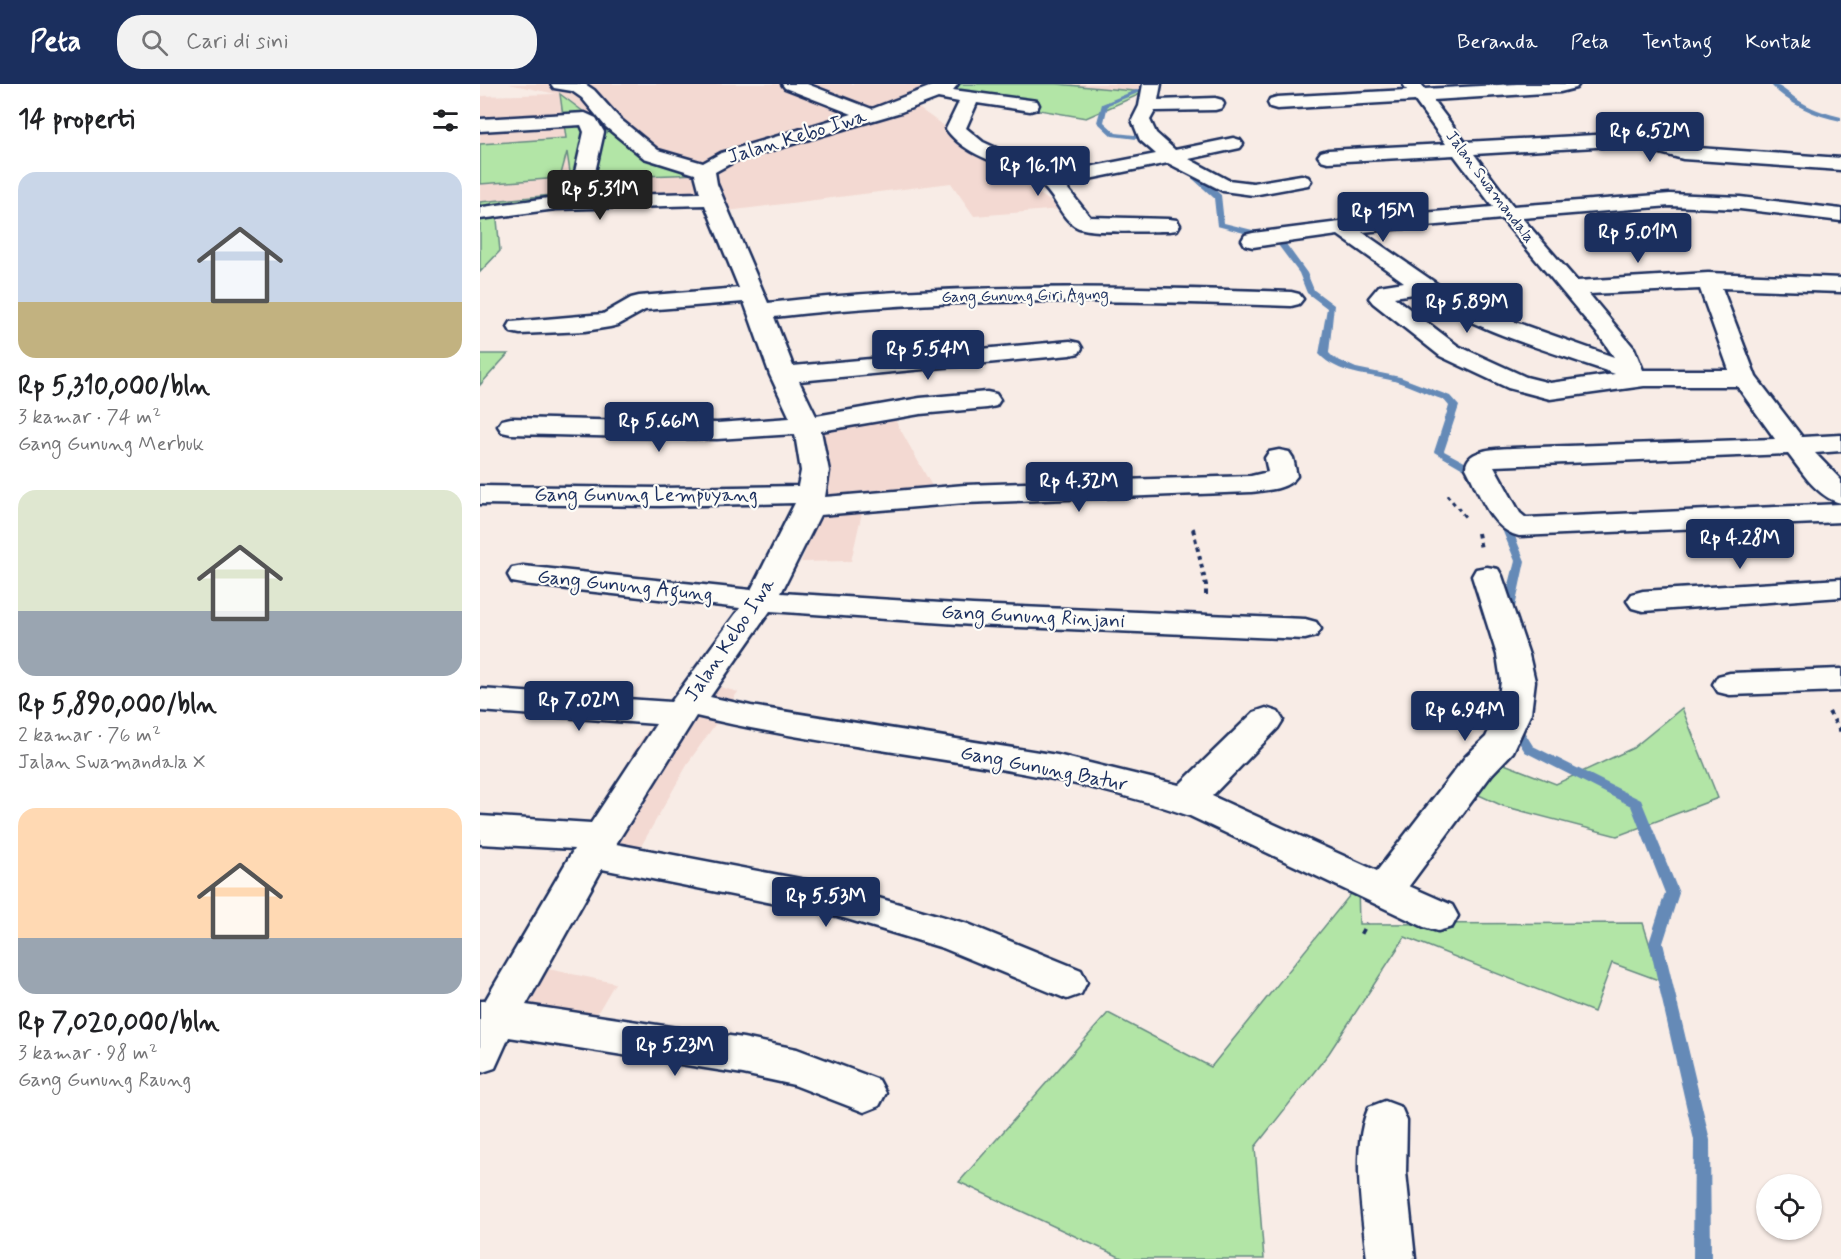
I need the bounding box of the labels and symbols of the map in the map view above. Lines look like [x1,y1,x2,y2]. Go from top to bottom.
street label: Jalan Kebo Iwa [724,103,871,171]
pin: Rp 6.52M [1588,112,1712,163]
street label: Jalan Swamandala [1441,126,1539,248]
pin: Rp 16.1M [976,146,1100,197]
pin: Rp 5.31M [538,170,662,221]
pin: Rp 15M [1334,192,1432,243]
pin: Rp 5.01M [1576,213,1700,264]
pin: Rp 5.89M [1405,283,1529,334]
street label: Gang Gunung Giri Agung [941,284,1109,309]
pin: Rp 5.54M [866,330,990,381]
pin: Rp 5.66M [597,402,721,453]
pin: Rp 4.32M [1017,462,1141,513]
street label: Gang Gunung Lempuyang [534,482,758,510]
pin: Rp 4.28M [1678,519,1802,570]
street label: Gang Gunung Agung [536,563,714,611]
street label: Jalan Kebo Iwa [678,572,782,707]
street label: Gang Gunung Rinjani [940,599,1125,636]
pin: Rp 7.02M [517,681,641,732]
pin: Rp 6.94M [1403,691,1527,742]
street label: Gang Gunung Batur [958,740,1130,799]
pin: Rp 5.53M [764,877,888,928]
pin: Rp 5.23M [613,1026,737,1077]

